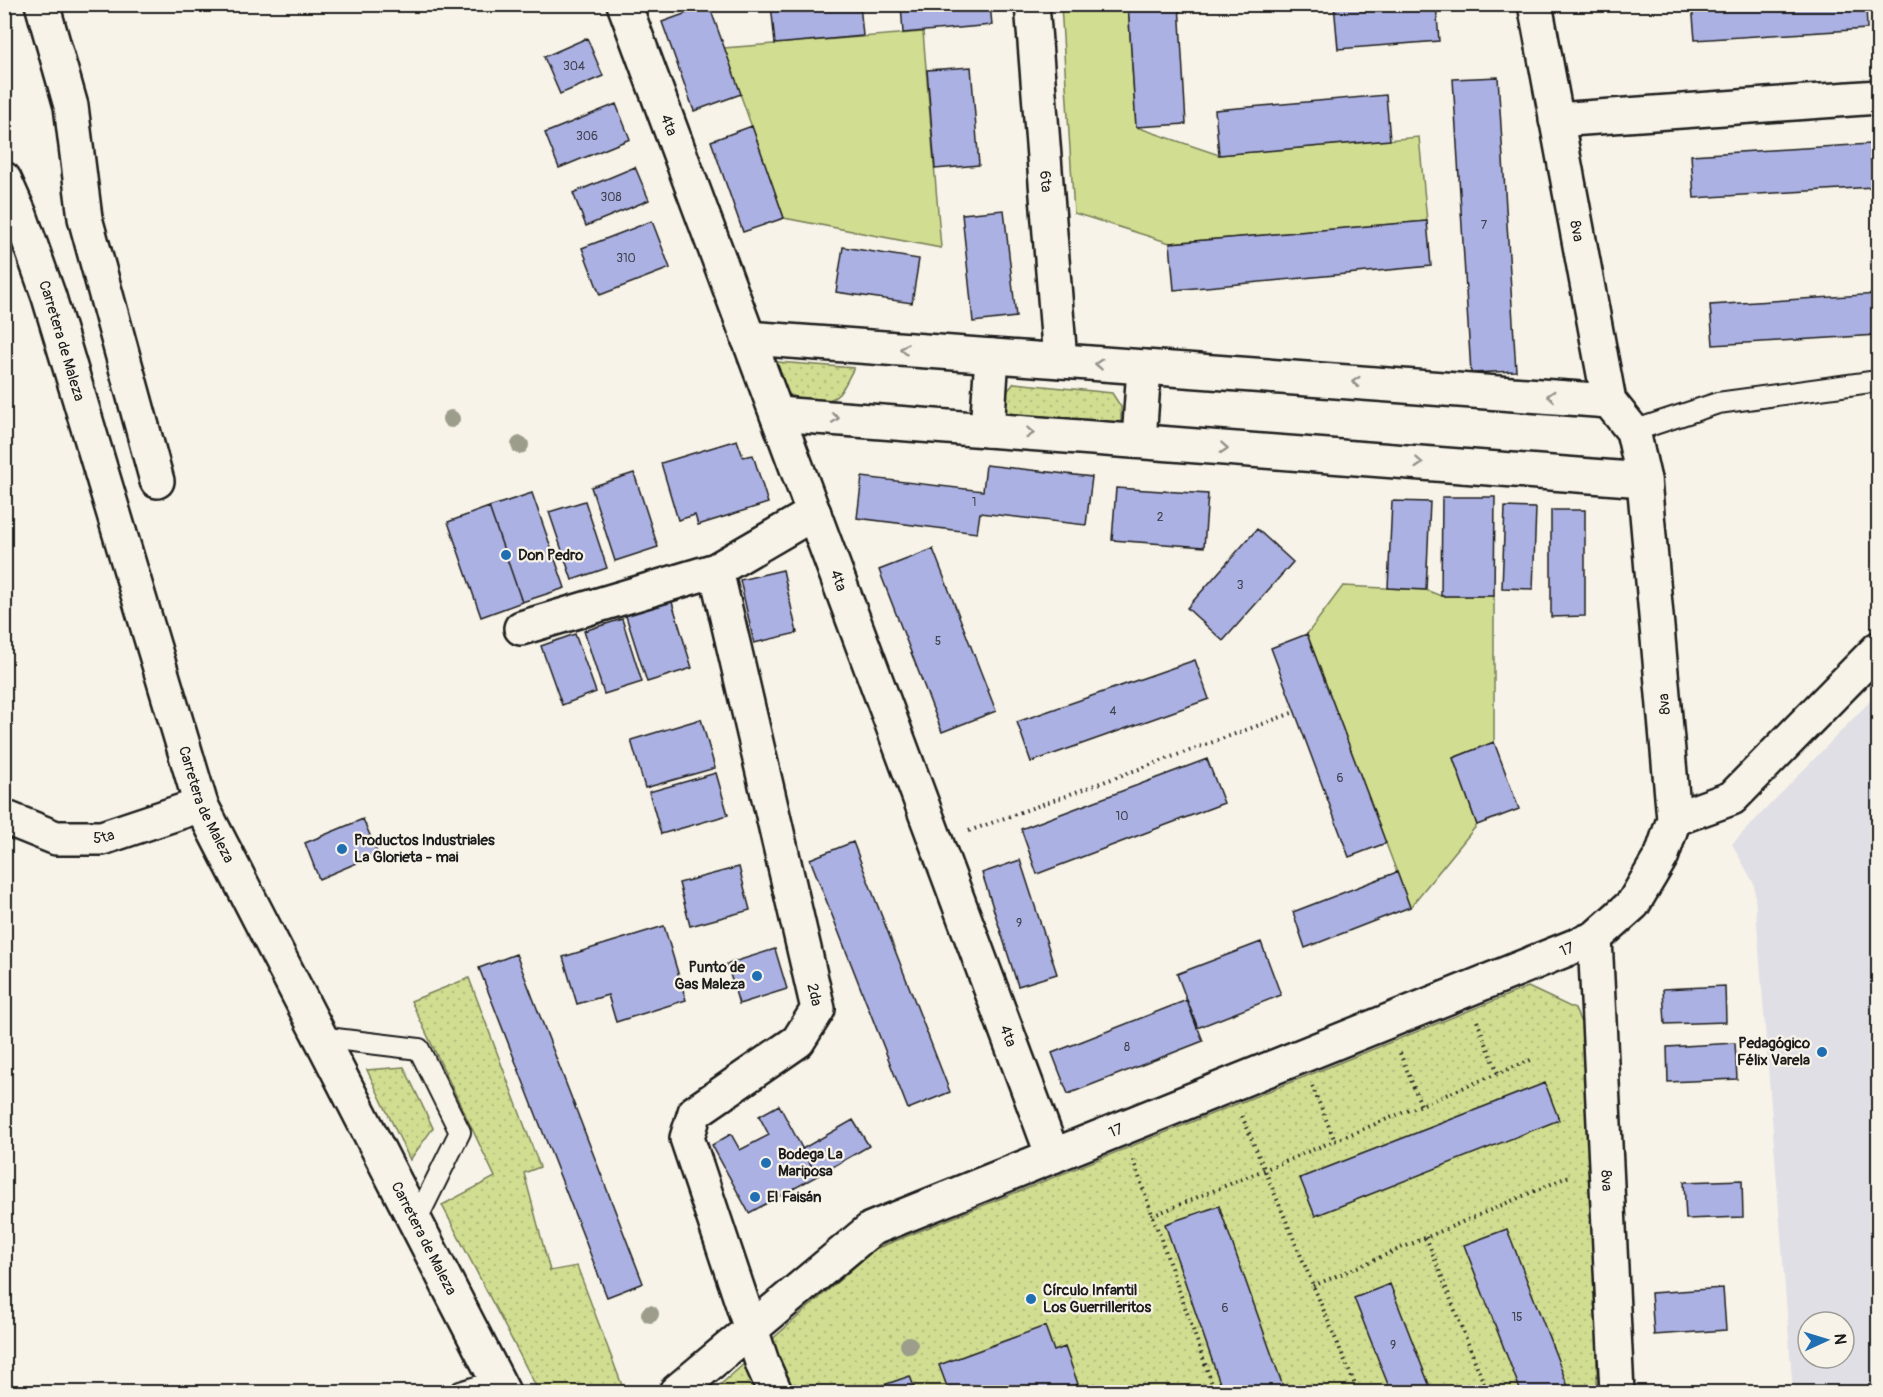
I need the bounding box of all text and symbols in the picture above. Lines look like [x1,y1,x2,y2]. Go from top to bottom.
house number: 304 [563,59,585,74]
street label: 4ta [656,112,681,139]
house number: 306 [576,129,598,144]
street label: 6ta [1035,170,1056,193]
house number: 308 [601,190,621,205]
house number: 7 [1481,218,1488,233]
street label: 8va [1565,219,1588,243]
house number: 310 [616,251,636,266]
street label: Carretera de Maleza [34,278,89,403]
one-way arrow [900,343,909,356]
one-way arrow [1094,357,1103,370]
one-way arrow [1352,376,1361,389]
one-way arrow [1546,390,1555,403]
one-way arrow [831,411,840,424]
one-way arrow [1025,426,1034,439]
one-way arrow [1220,441,1229,454]
one-way arrow [1414,456,1423,469]
house number: 1 [972,495,976,510]
house number: 2 [1157,510,1164,525]
place label: Don Pedro [518,546,583,565]
marker: Don Pedro [499,548,513,562]
street label: 4ta [825,567,851,594]
house number: 3 [1237,578,1244,593]
house number: 5 [935,634,941,649]
street label: 8va [1654,693,1675,715]
house number: 4 [1110,704,1117,719]
street label: Carretera de Maleza [174,744,238,866]
house number: 6 [1337,771,1344,786]
house number: 10 [1116,809,1128,824]
street label: 5ta [93,826,117,848]
place label: Productos Industriales La Glorieta - mai [354,831,495,867]
marker: Productos Industriales La Glorieta - mai [335,842,349,856]
house number: 9 [1016,916,1022,931]
street label: 17 [1557,938,1577,961]
place label: Punto de Gas Maleza [675,958,746,994]
marker: Punto de Gas Maleza [750,969,764,983]
street label: 2da [802,982,826,1008]
street label: 4ta [995,1022,1020,1049]
place label: Pedagógico Félix Varela [1737,1034,1810,1070]
house number: 8 [1124,1040,1130,1055]
marker: Pedagógico Félix Varela [1815,1045,1829,1059]
street label: 17 [1106,1120,1126,1142]
place label: Bodega La Mariposa [778,1145,843,1181]
marker: Bodega La Mariposa [759,1156,773,1170]
street label: 8va [1596,1170,1616,1192]
street label: Carretera de Maleza [386,1179,461,1299]
place label: El Faisán [767,1188,822,1207]
marker: El Faisán [748,1190,762,1204]
place label: Círculo Infantil Los Guerrilleritos [1043,1281,1151,1317]
marker: Círculo Infantil Los Guerrilleritos [1024,1292,1038,1306]
house number: 6 [1222,1301,1229,1316]
house number: 15 [1511,1310,1523,1325]
north arrow [1796,1310,1856,1370]
text: N [1830,1333,1850,1345]
house number: 9 [1390,1338,1396,1353]

